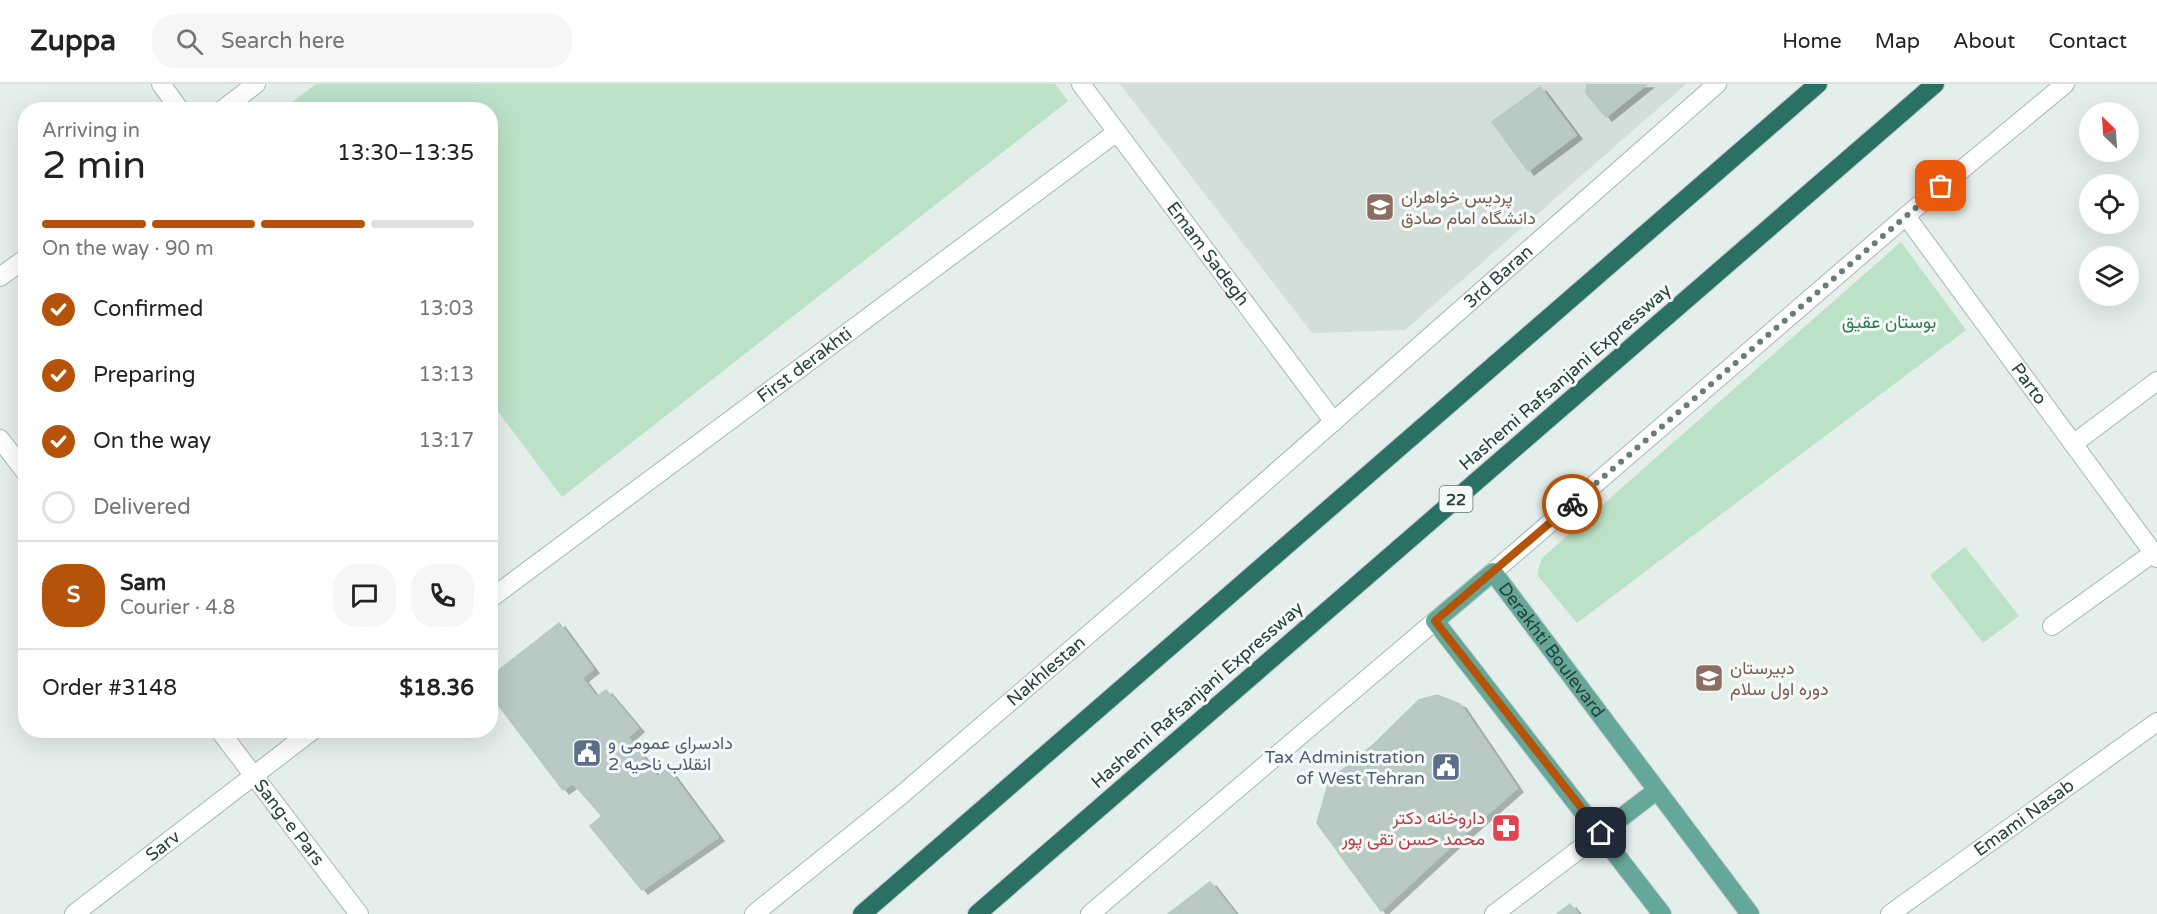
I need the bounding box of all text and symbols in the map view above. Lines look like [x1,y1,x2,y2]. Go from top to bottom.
search box [152,14,572,68]
text: Zuppa [30,24,116,58]
icon: search [173,25,206,58]
text: Search here [221,28,345,54]
text: Home [1782,29,1842,54]
text: Map [1875,29,1920,54]
text: About [1953,29,2015,54]
text: Contact [2048,29,2127,54]
north arrow [2079,102,2139,162]
map controls [2079,102,2139,306]
text: Arriving in [42,119,140,143]
text: 13:30–13:35 [337,140,474,166]
text: 2 min [42,142,146,189]
pin [1915,160,1966,211]
icon: bag [1924,169,1957,202]
button: locate [2079,174,2139,234]
place label: پردیس خواهران دانشگاه امام صادق [1401,186,1536,230]
school or university icon: پردیس خواهران دانشگاه امام صادق [1364,191,1396,223]
street label: Emam Sadegh [1162,197,1254,310]
text: On the way · 90 m [42,237,214,261]
street label: 3rd Baran [1459,240,1537,313]
button: layers [2079,246,2139,306]
street label: Hashemi Rafsanjani Expressway [1455,279,1676,475]
icon: check [42,293,75,326]
text: Confirmed [93,296,203,322]
text: 13:03 [419,297,474,321]
park label: بوستان عقیق [1842,311,1936,333]
street label: First derakhti [753,322,856,407]
street label: Parto [2006,358,2052,409]
icon: check [42,359,75,392]
text: Preparing [93,362,196,388]
text: 13:13 [419,363,474,387]
icon: check [42,425,75,458]
text: On the way [93,428,211,454]
text: 13:17 [419,429,474,453]
courier [1542,474,1602,534]
road number: 22 [1440,486,1472,512]
icon: bike [1556,488,1589,521]
text: Delivered [93,494,191,520]
button: chat [333,564,396,627]
button: phone [411,564,474,627]
text: Sam [120,570,166,596]
street label: Derakhti Boulevard [1494,578,1609,722]
text: S [67,582,80,608]
text: Courier · 4.8 [120,596,235,620]
street label: Hashemi Rafsanjani Expressway [1087,597,1308,793]
street label: Nakhlestan [1002,631,1090,711]
place label: دبیرستان دوره اول سلام [1730,657,1829,701]
school or university icon: دبیرستان دوره اول سلام [1693,662,1725,694]
text: Order #3148 [42,675,177,701]
text: $18.36 [399,675,474,701]
place label: دادسرای عمومی و انقلاب ناحیه 2 [608,732,733,775]
public building icon: دادسرای عمومی و انقلاب ناحیه 2 [571,737,603,769]
place label: Tax Administration of West Tehran [1264,746,1425,789]
public building icon: Tax Administration of West Tehran [1430,751,1462,783]
street label: Emami Nasab [1969,774,2078,861]
street label: Sang-e Pars [249,775,329,870]
place label: داروخانه دکتر محمد حسن تقی پور [1341,807,1485,851]
pin [1575,807,1626,858]
pharmacy icon: داروخانه دکتر محمد حسن تقی پور [1490,812,1522,844]
icon: home [1584,816,1617,849]
street label: Sarv [141,825,185,866]

